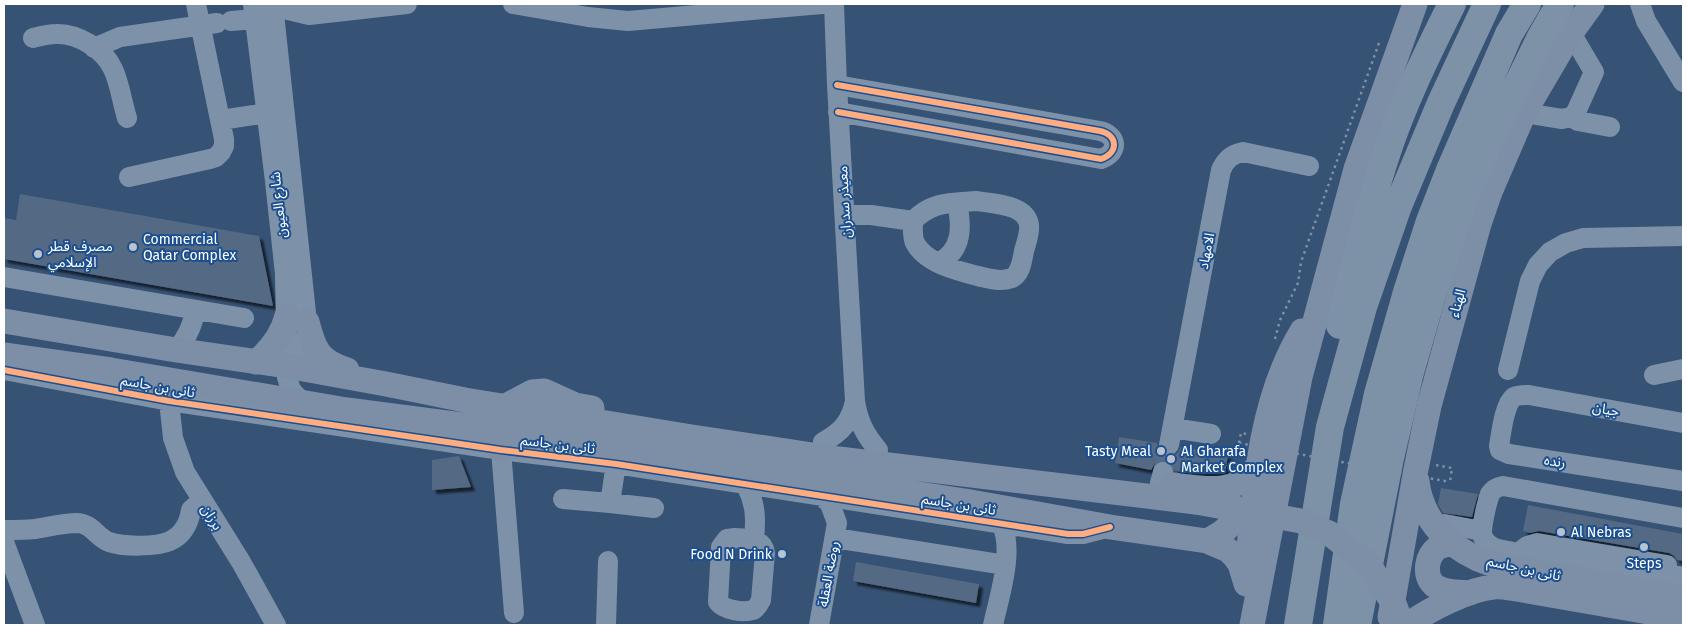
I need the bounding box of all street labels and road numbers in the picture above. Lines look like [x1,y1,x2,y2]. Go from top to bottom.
street label: معيذر سدران [834,165,855,239]
street label: شارع العيون [267,171,292,239]
street label: الامهاد [1195,231,1218,271]
street label: الهناء [1446,287,1469,319]
street label: ثانى بن جاسم [119,372,196,403]
street label: جيان [1591,399,1621,420]
street label: ثانى بن جاسم [519,431,596,459]
street label: رنده [1543,451,1567,472]
street label: ثانى بن جاسم [920,490,997,521]
street label: برزان [197,501,226,533]
street label: روضة العقلة [814,540,843,608]
street label: ثانى بن جاسم [1485,552,1562,587]

